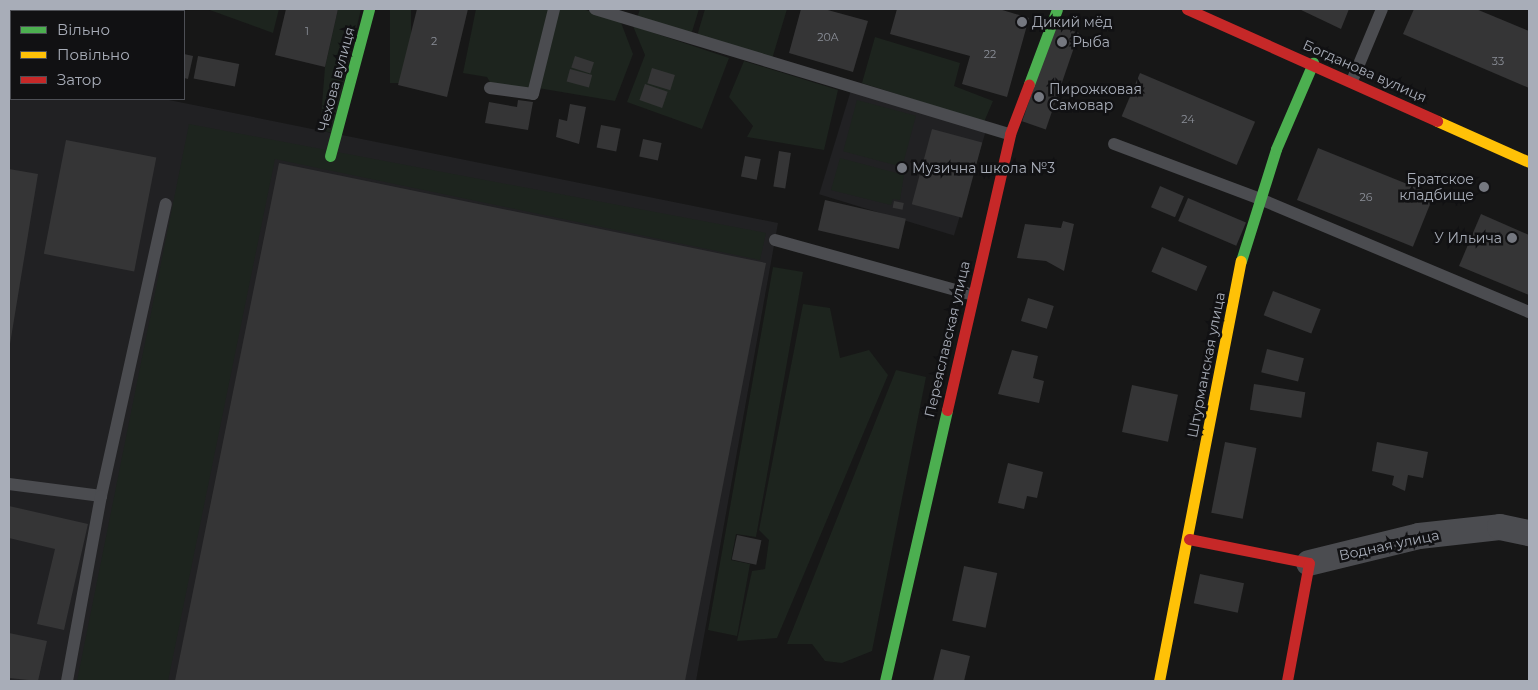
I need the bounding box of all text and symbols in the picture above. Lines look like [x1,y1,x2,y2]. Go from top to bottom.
legend [10,10,185,100]
place label: Дикий мёд [1032,14,1112,30]
marker: Дикий мёд [1016,16,1028,28]
text: Вільно [57,20,110,39]
house number: 1 [305,24,309,38]
street label: Чехова вулиця [314,25,358,133]
house number: 20А [817,30,839,44]
house number: 2 [431,34,437,48]
place label: Рыба [1072,34,1110,50]
marker: Рыба [1056,36,1068,48]
street label: Богданова вулиця [1300,36,1430,106]
text: Повільно [57,45,130,64]
house number: 22 [984,47,996,61]
house number: 33 [1492,54,1504,68]
text: Затор [57,70,102,89]
place label: Пирожковая Самовар [1049,81,1142,114]
marker: Пирожковая Самовар [1033,91,1045,103]
house number: 24 [1181,112,1195,126]
place label: Музична школа №3 [912,160,1055,176]
marker: Музична школа №3 [896,162,908,174]
place label: Братское кладбище [1399,171,1474,203]
marker: Братское кладбище [1478,181,1490,193]
house number: 26 [1360,190,1372,204]
place label: У Ильича [1434,230,1502,246]
marker: У Ильича [1506,232,1518,244]
street label: Переяславская улица [921,259,973,419]
street label: Штурманская улица [1184,291,1228,439]
street label: Водная улица [1337,526,1441,564]

